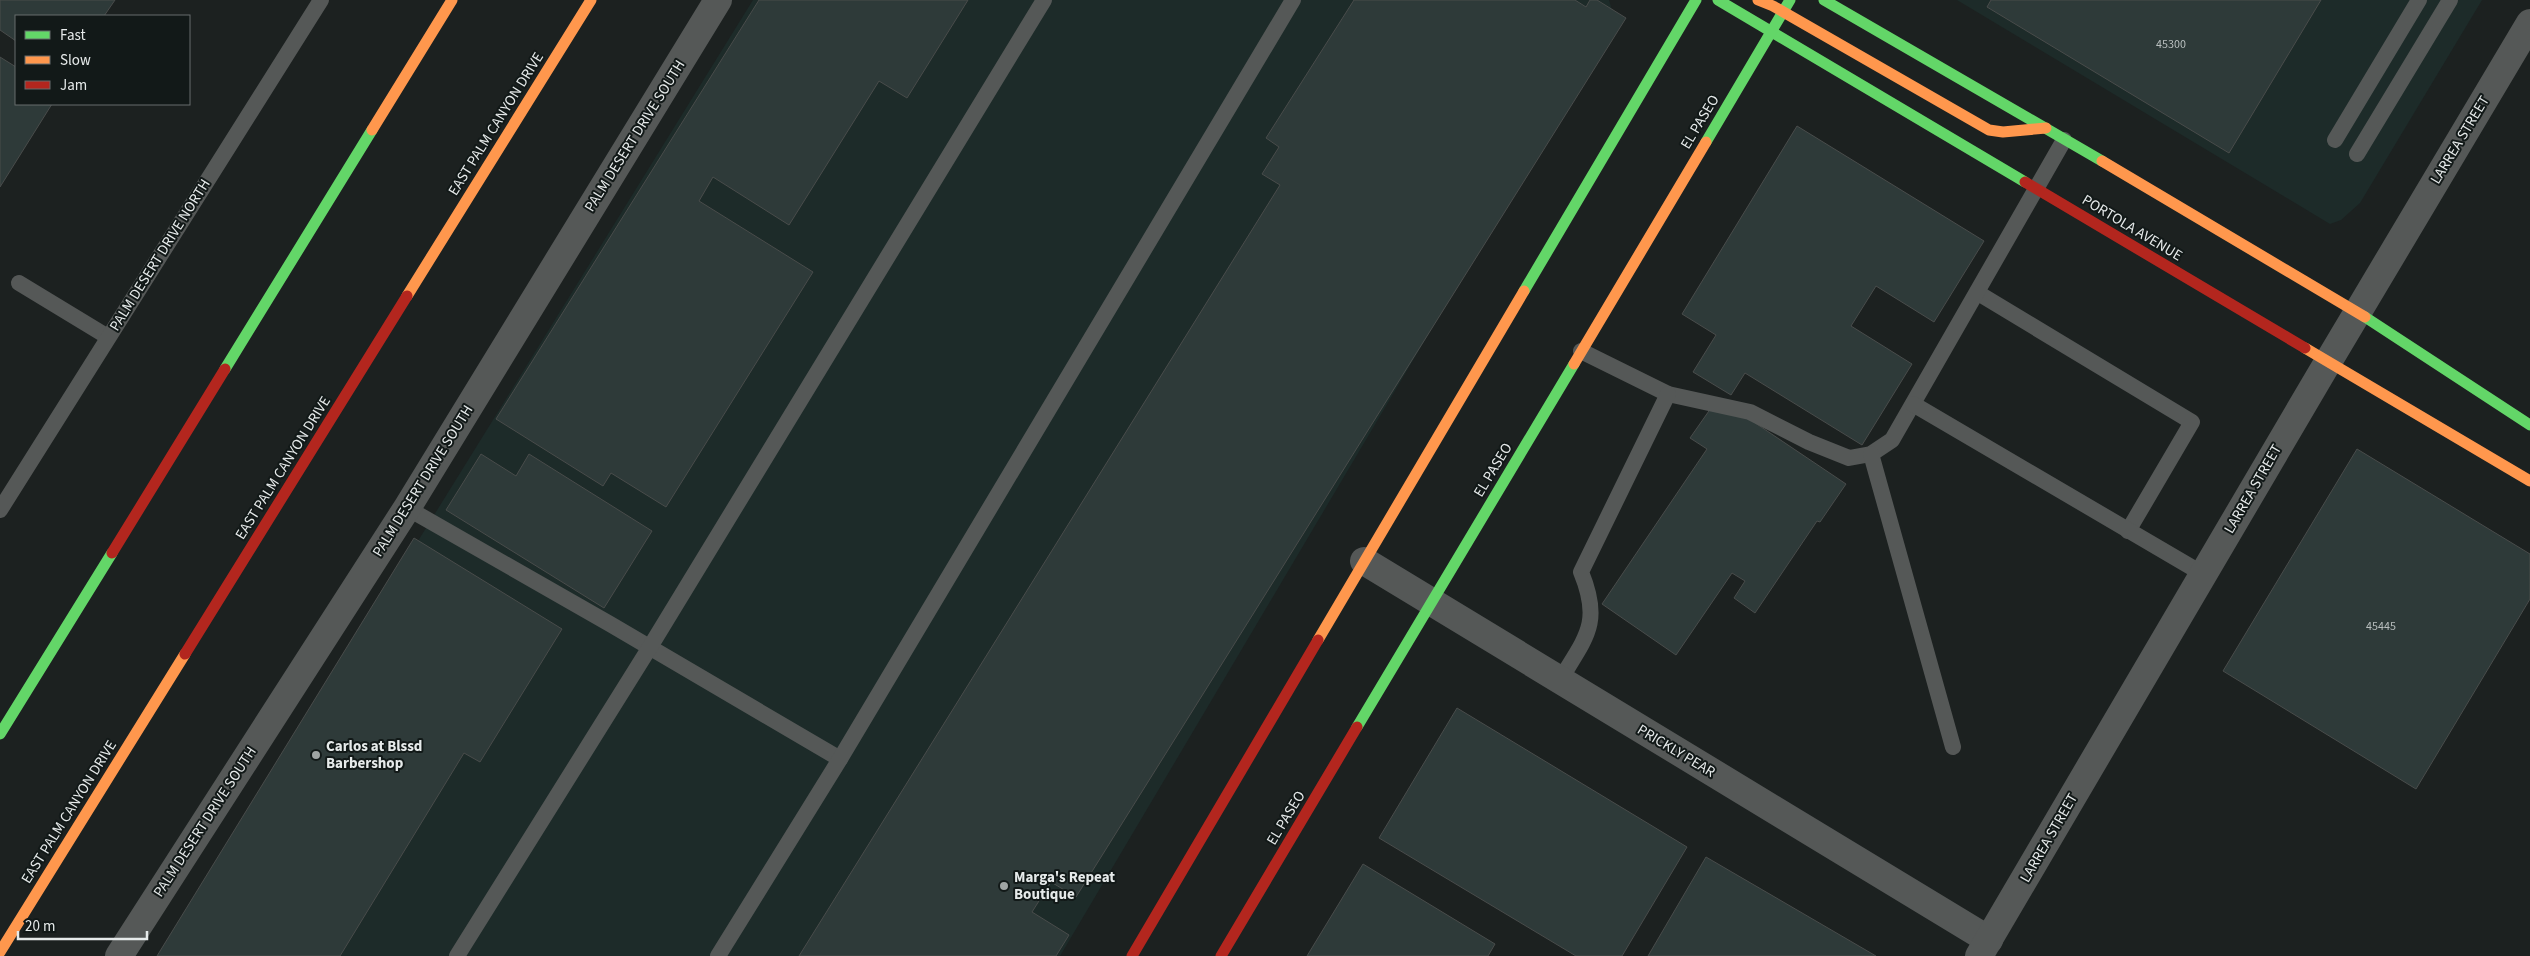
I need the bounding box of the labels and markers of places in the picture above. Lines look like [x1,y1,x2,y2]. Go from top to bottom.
place label: Carlos at Blssd Barbershop [326,736,422,774]
marker: Carlos at Blssd Barbershop [310,749,322,761]
place label: Marga's Repeat Boutique [1014,867,1115,905]
marker: Marga's Repeat Boutique [998,880,1010,892]

